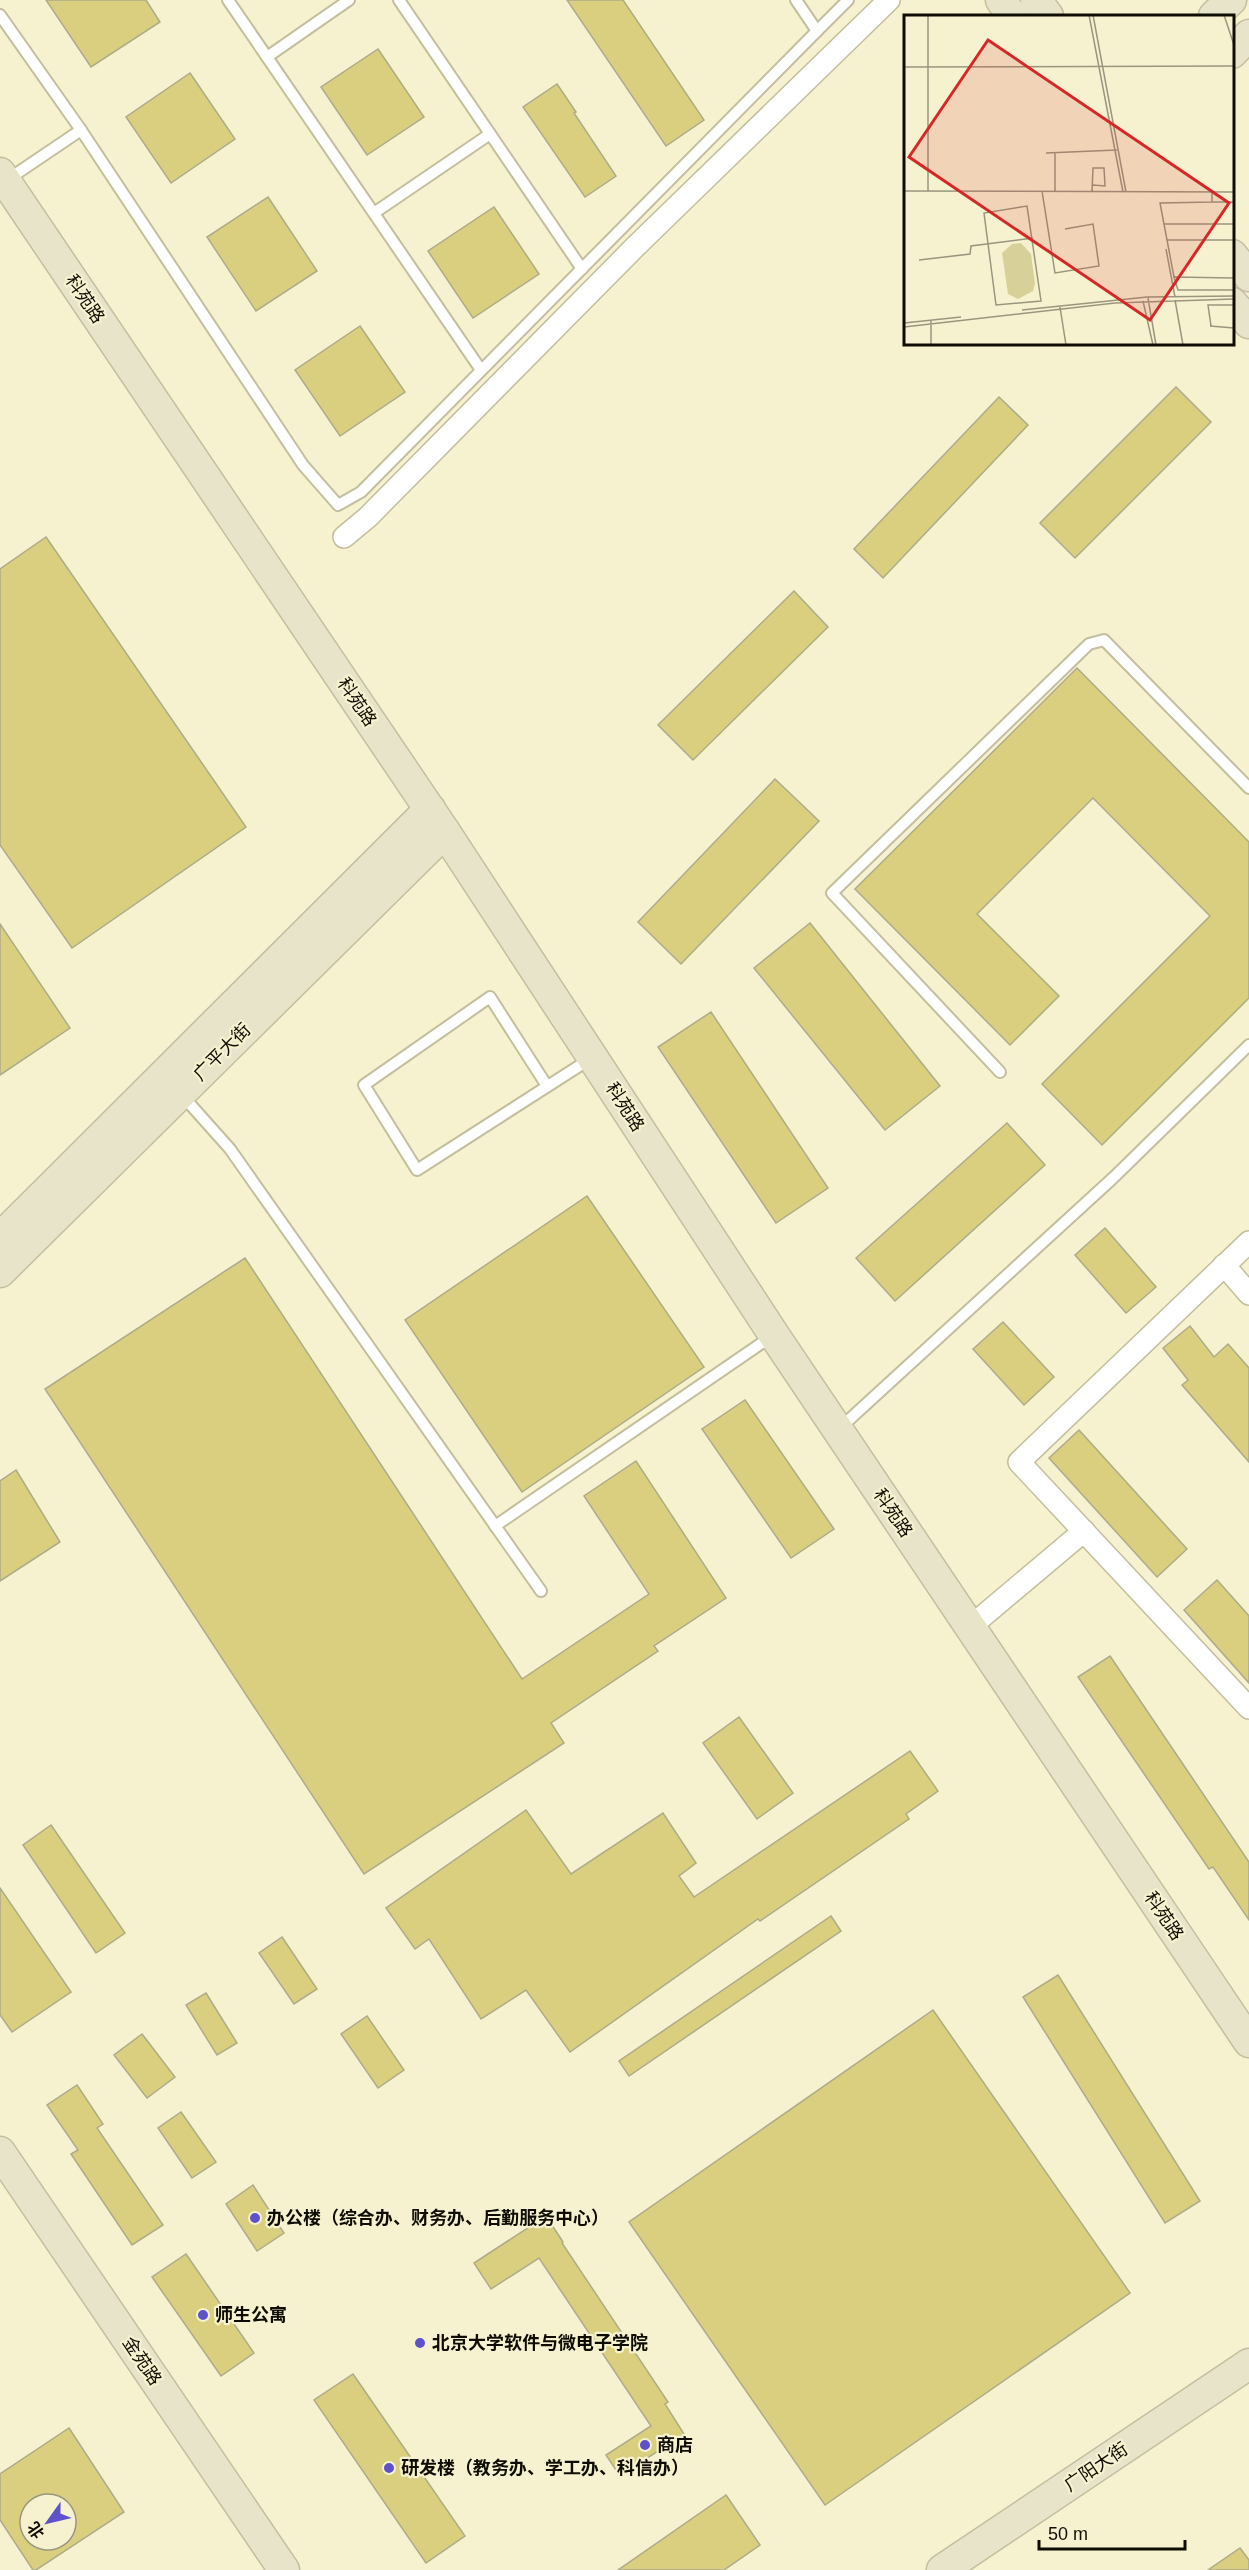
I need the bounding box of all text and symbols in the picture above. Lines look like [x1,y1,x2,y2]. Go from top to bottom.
inset map [904,15,1234,345]
street label: 科苑路 [62,271,108,327]
street label: 科苑路 [334,674,380,730]
street label: 广平大街 [189,1019,255,1085]
street label: 科苑路 [602,1079,648,1135]
street label: 科苑路 [870,1485,916,1541]
street label: 科苑路 [1141,1888,1187,1944]
place label: 办公楼（综合办、财务办、后勤服务中心） [267,2208,609,2228]
marker: 办公楼（综合办、财务办、后勤服务中心） [248,2211,262,2225]
place label: 师生公寓 [215,2305,287,2325]
marker: 师生公寓 [196,2308,210,2322]
street label: 金苑路 [119,2333,165,2389]
place label: 北京大学软件与微电子学院 [432,2333,648,2353]
marker: 北京大学软件与微电子学院 [413,2336,427,2350]
place label: 商店 [657,2435,693,2455]
marker: 商店 [638,2438,652,2452]
street label: 广阳大街 [1061,2439,1131,2495]
place label: 研发楼（教务办、学工办、科信办） [401,2458,689,2478]
marker: 研发楼（教务办、学工办、科信办） [382,2461,396,2475]
north arrow [18,2492,78,2552]
scale bar [1039,2513,1184,2551]
text: 北 [24,2519,48,2542]
text: 50 m [1048,2524,1088,2544]

